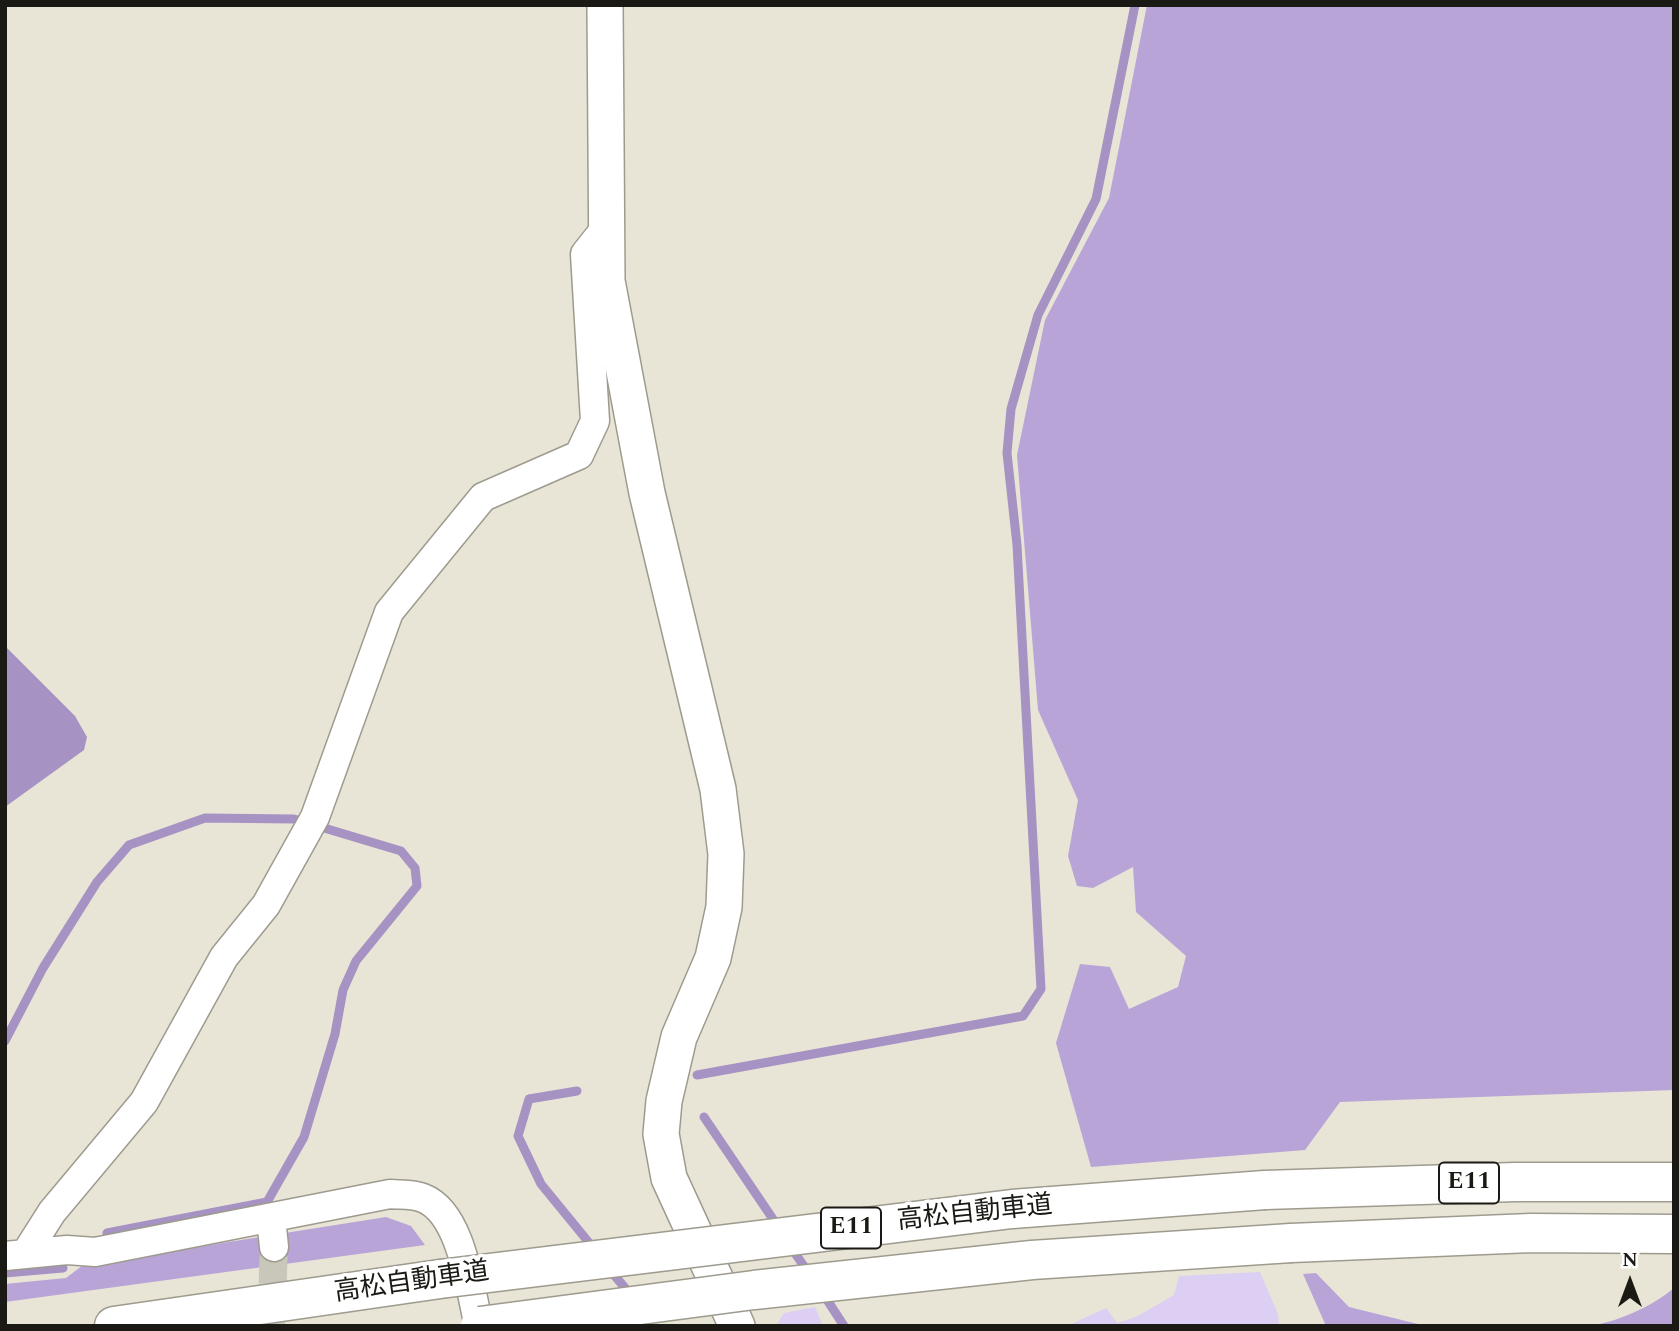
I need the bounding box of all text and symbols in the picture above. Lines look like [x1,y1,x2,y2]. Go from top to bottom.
road number: E11 [1439,1162,1499,1204]
street label: 高松自動車道 [896,1191,1054,1239]
road number: E11 [821,1208,881,1248]
text: N [1622,1246,1638,1275]
north arrow [1595,1247,1665,1317]
street label: 高松自動車道 [333,1258,491,1310]

